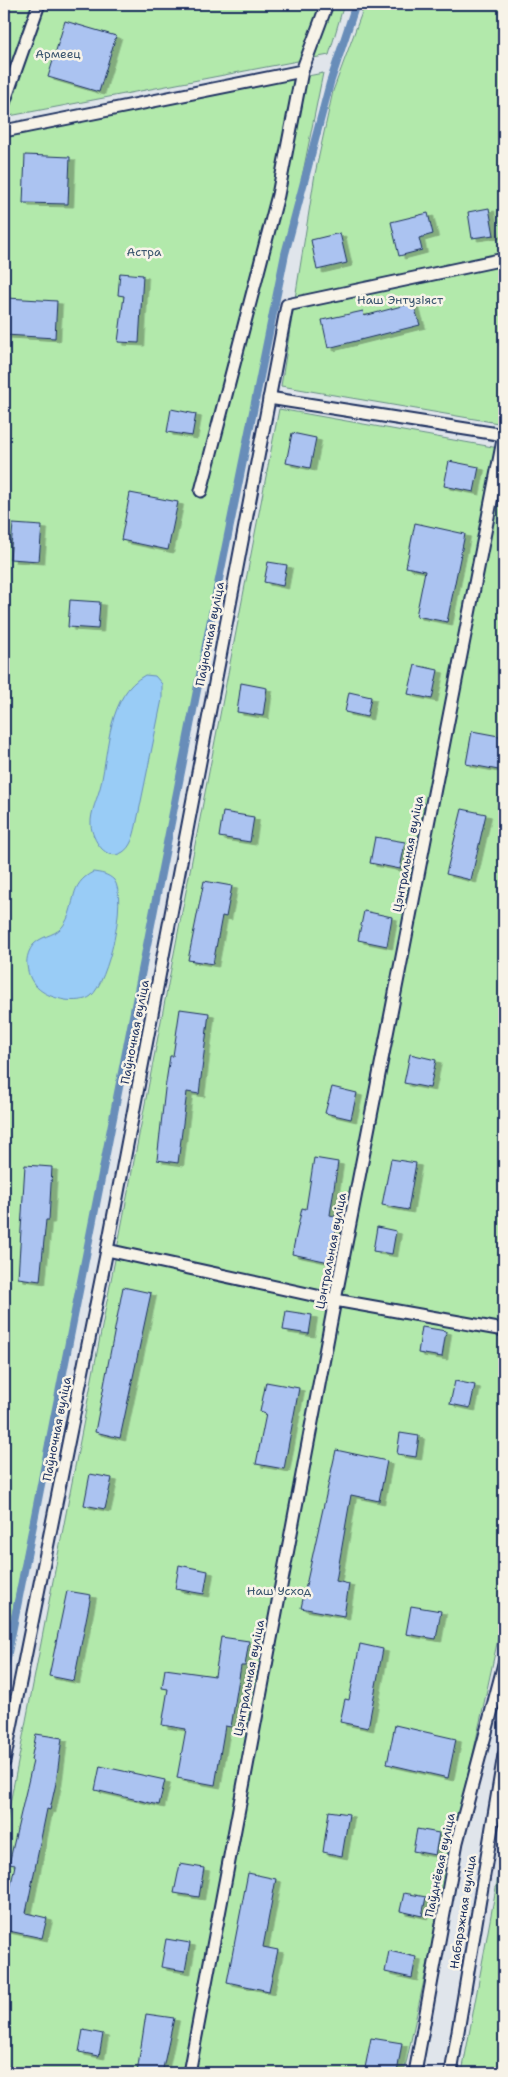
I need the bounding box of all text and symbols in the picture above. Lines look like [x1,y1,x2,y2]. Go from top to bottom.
park label: Армеец [35,46,81,62]
park label: Астра [127,244,162,260]
park label: Наш Энтузіяст [357,292,444,308]
street label: Паўночная вуліца [192,580,228,688]
street label: Цэнтральная вуліца [389,794,427,914]
street label: Паўночная вуліца [117,978,153,1086]
street label: Цэнтральная вуліца [312,1191,350,1311]
street label: Паўночная вуліца [39,1375,75,1483]
park label: Наш Усход [247,1583,312,1599]
street label: Цэнтральная вуліца [230,1618,268,1738]
street label: Паўднёвая вуліца [421,1811,459,1918]
street label: Набярэжная вуліца [446,1853,480,1970]

